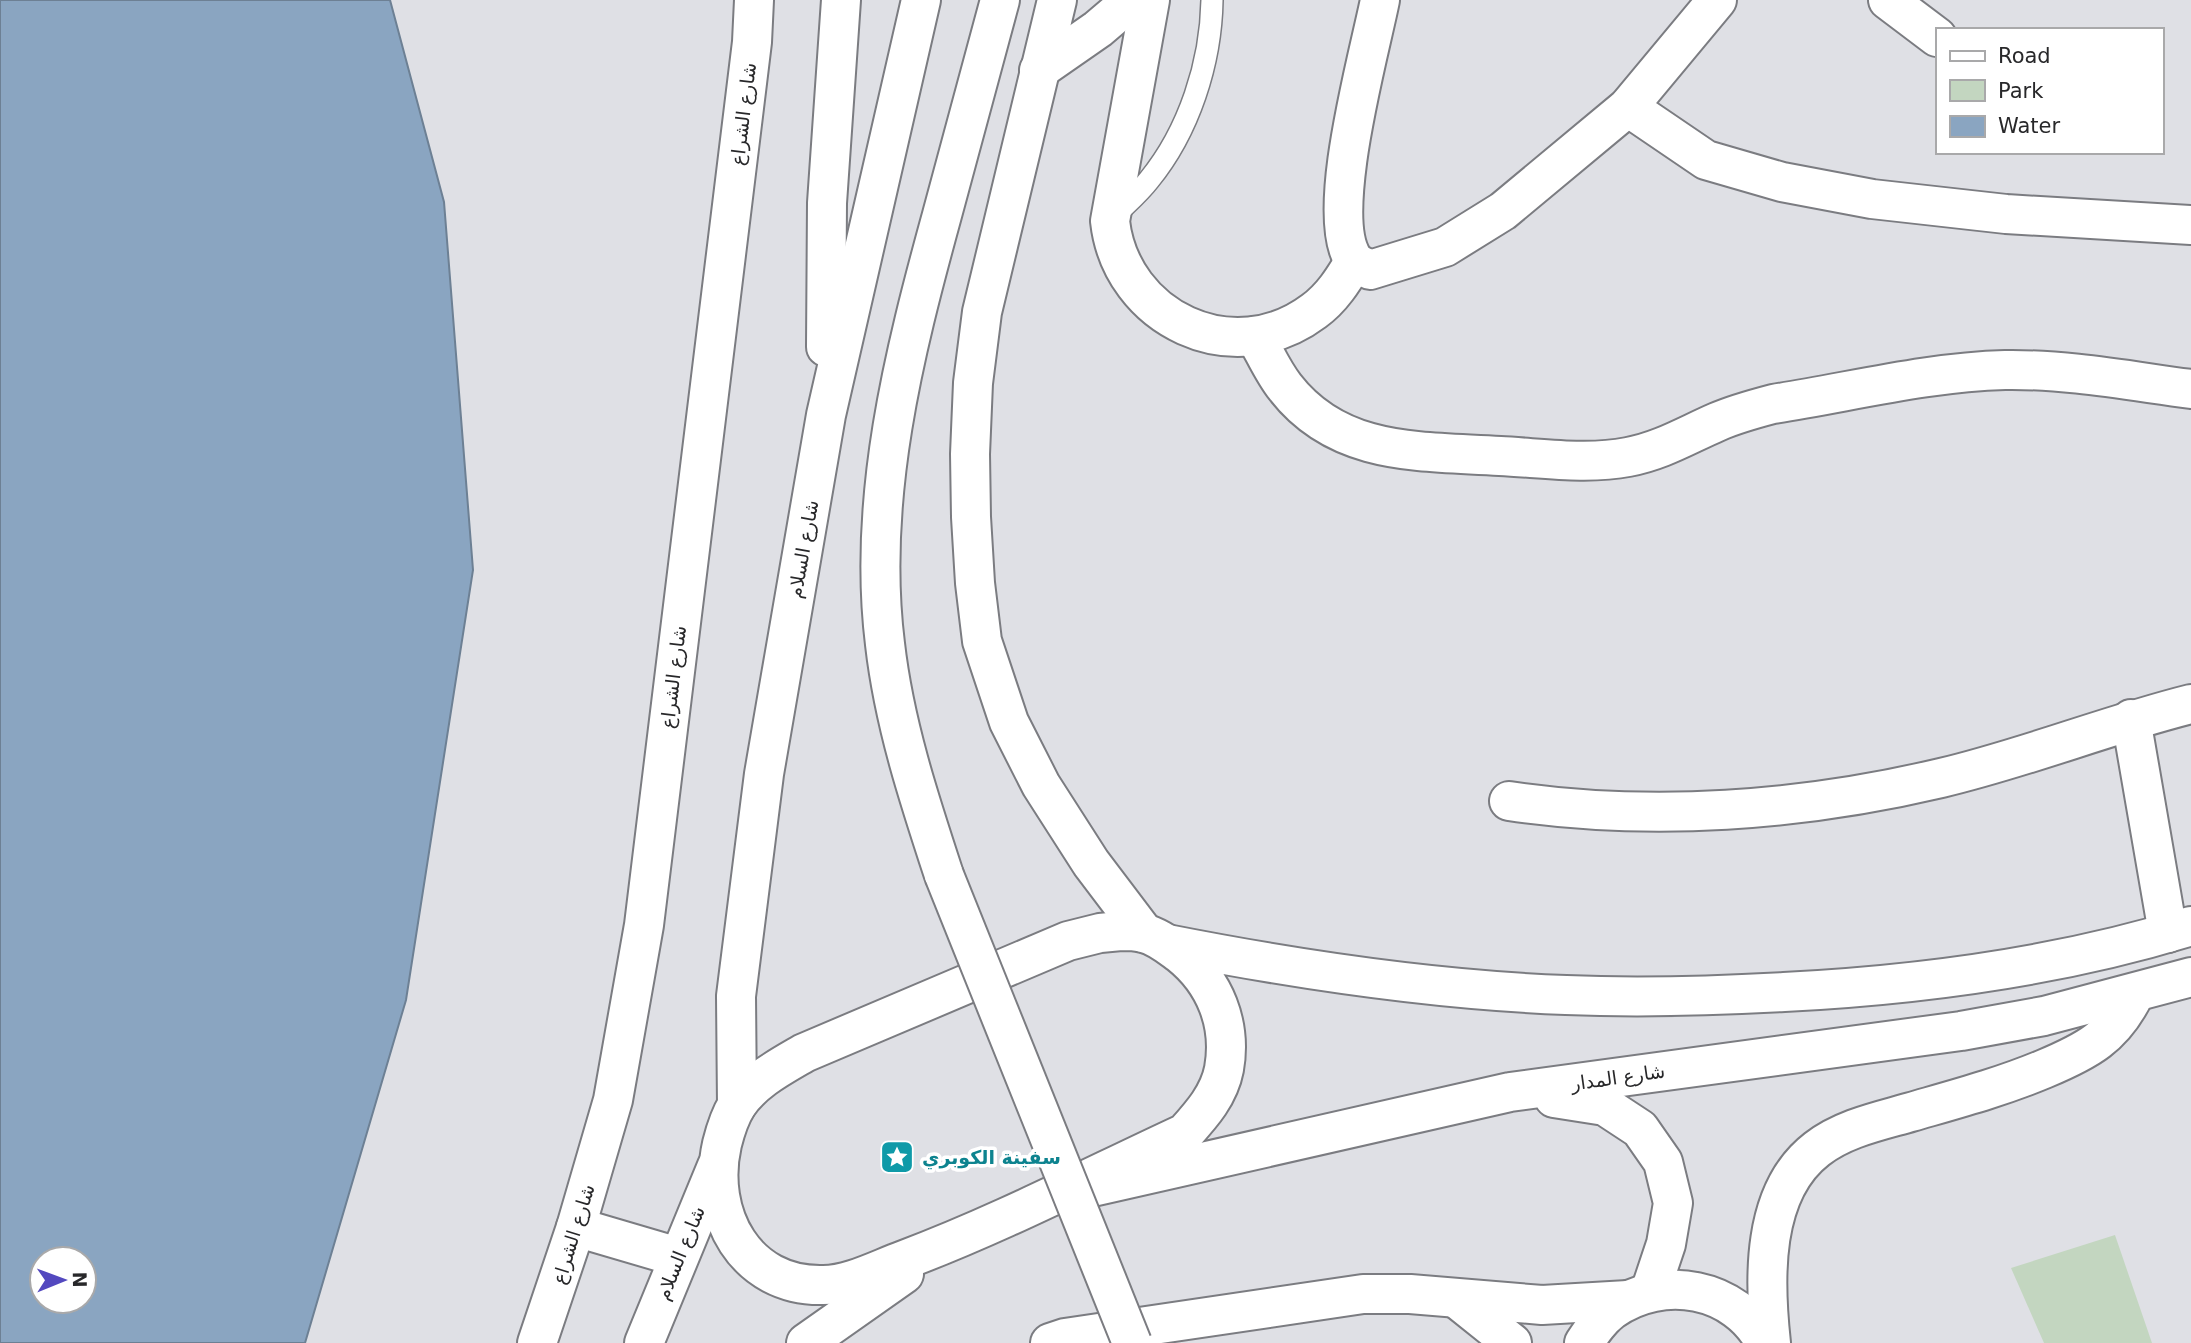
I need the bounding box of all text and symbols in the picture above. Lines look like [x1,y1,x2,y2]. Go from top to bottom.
legend [1936,28,2163,154]
text: Road [1998,44,2051,68]
street label: شارع الشراع [726,61,761,167]
text: Park [1998,79,2044,103]
text: Water [1998,114,2060,138]
street label: شارع السلام [784,498,823,600]
street label: شارع الشراع [656,624,691,730]
street label: شارع المدار [1569,1060,1667,1096]
place icon: سفينة الكوبري [878,1138,916,1176]
place label: سفينة الكوبري [922,1146,1061,1170]
street label: شارع الشراع [547,1181,600,1287]
street label: شارع السلام [651,1203,710,1304]
north arrow [28,1245,98,1315]
text: N [69,1272,91,1288]

